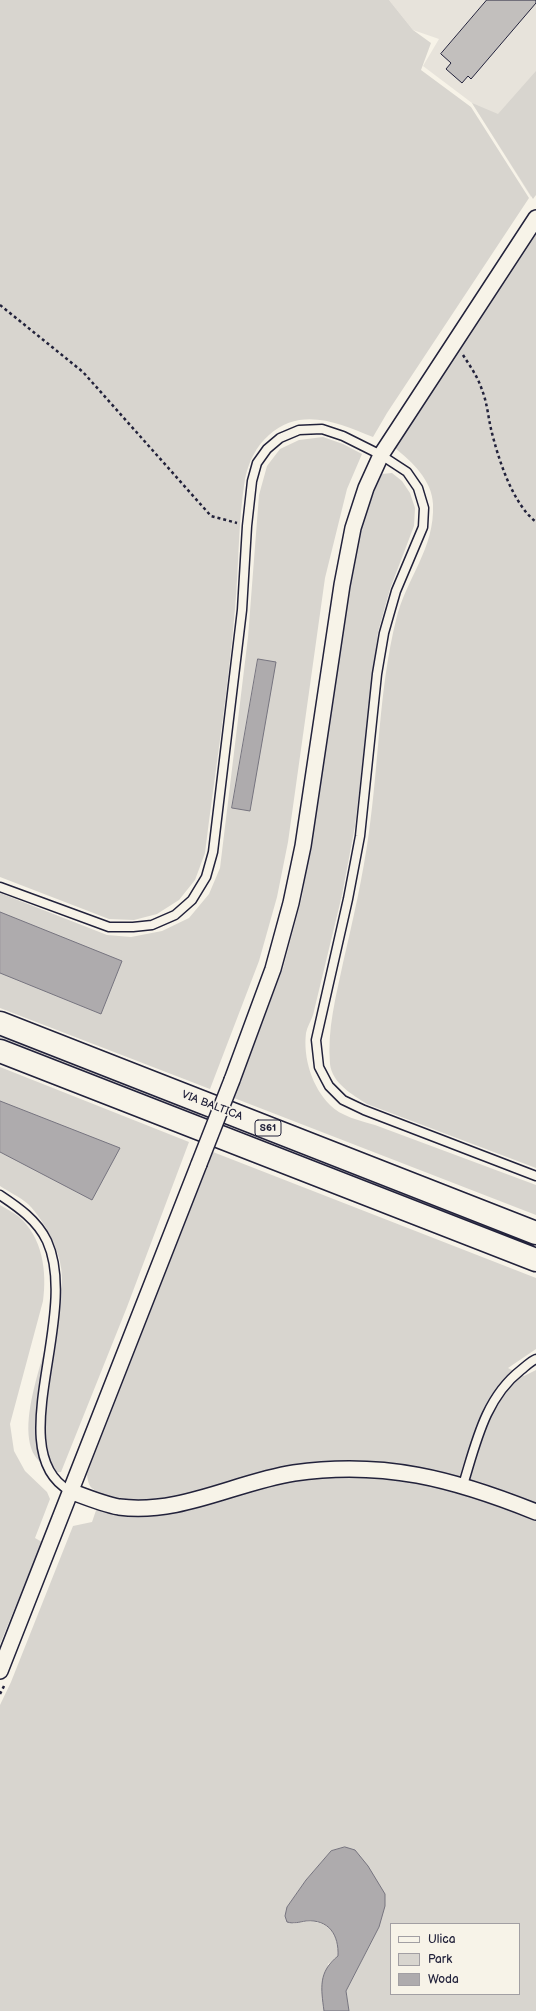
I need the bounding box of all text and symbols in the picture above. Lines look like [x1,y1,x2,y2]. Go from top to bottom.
street label: VIA BALTICA [180,1088,244,1124]
road number: S61 [255,1120,281,1136]
legend [390,1923,520,1995]
text: Ulica [428,1932,455,1947]
text: Park [428,1952,452,1967]
text: Woda [428,1972,459,1987]

